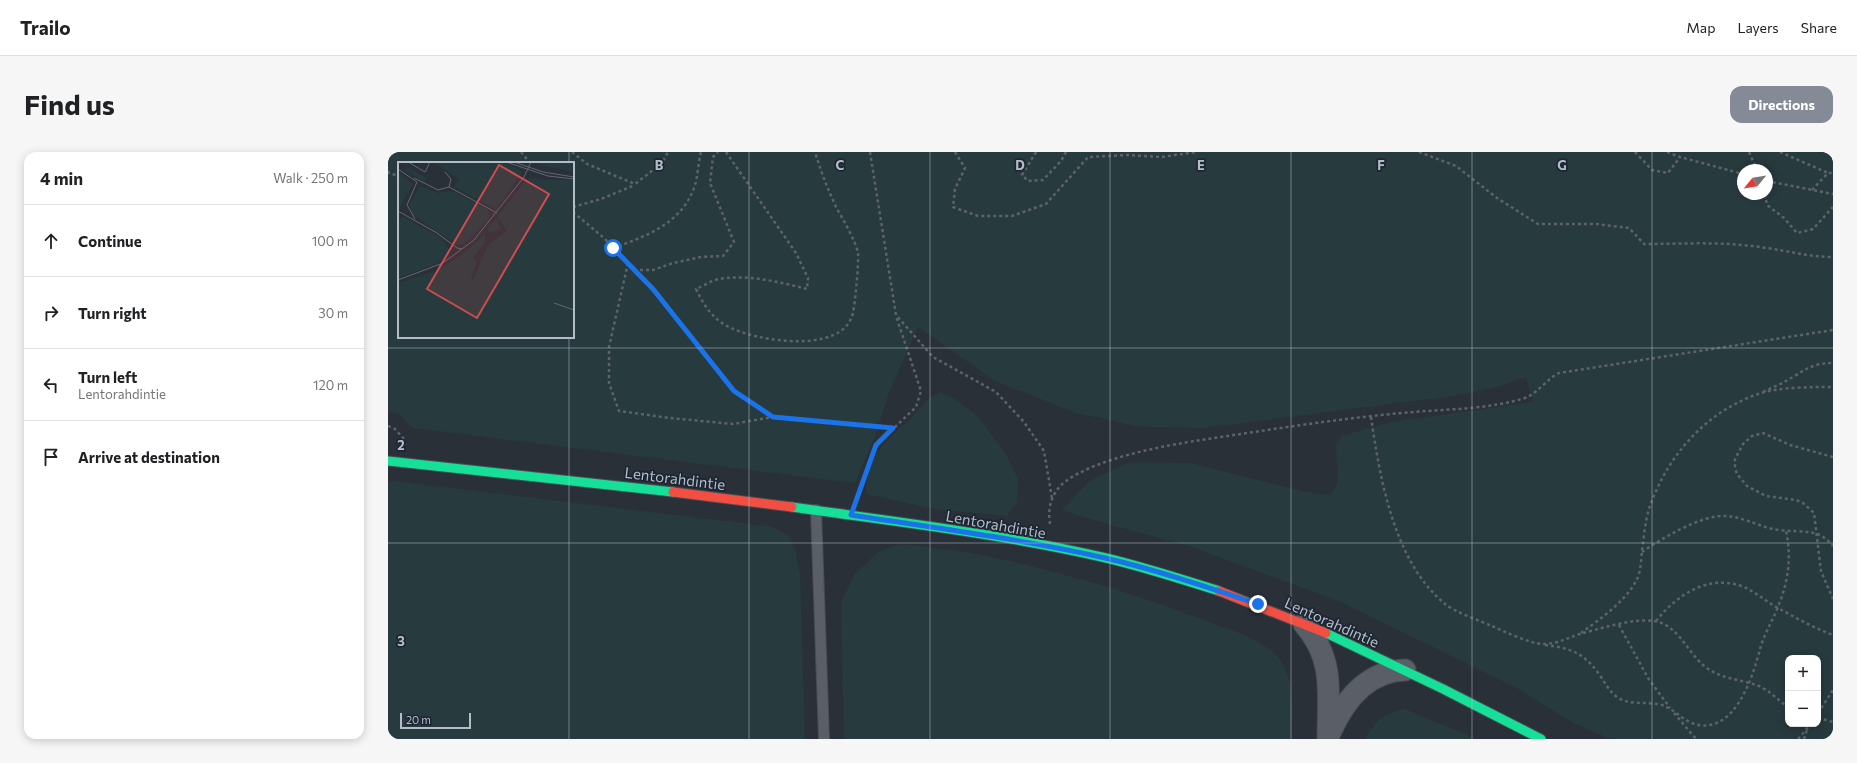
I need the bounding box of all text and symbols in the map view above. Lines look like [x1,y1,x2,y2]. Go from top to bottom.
text: Trailo [20,16,71,39]
text: Map [1687,19,1715,36]
text: Layers [1737,19,1779,36]
text: Share [1801,19,1837,36]
button: Directions [1730,86,1833,123]
text: Find us [24,87,115,121]
text: B [655,157,664,173]
text: C [836,157,845,173]
text: D [1015,157,1025,173]
text: E [1197,157,1205,173]
text: F [1377,157,1385,173]
text: G [1557,157,1567,173]
inset map [398,162,574,338]
north arrow [1737,164,1773,200]
text: 4 min [40,168,83,189]
text: Walk · 250 m [273,170,348,186]
icon: ahead [40,230,62,252]
text: Continue [78,232,142,250]
text: 100 m [312,233,348,249]
route start [604,239,622,257]
icon: right [40,302,62,324]
text: Turn right [78,304,147,322]
text: 30 m [318,305,348,321]
text: Turn left [78,368,137,386]
icon: left [40,374,62,396]
text: 120 m [313,377,348,393]
text: Lentorahdintie [78,386,166,402]
text: 2 [397,437,405,453]
icon: arrive [40,446,62,468]
text: Arrive at destination [78,448,220,466]
street label: Lentorahdintie [624,463,727,493]
street label: Lentorahdintie [944,506,1048,542]
street label: Lentorahdintie [1282,593,1382,651]
route end [1249,595,1267,613]
text: 3 [397,633,405,649]
map controls [1785,655,1821,727]
button: + [1785,655,1821,691]
button: − [1785,691,1821,727]
scale bar [400,711,471,730]
text: 20 m [406,713,431,726]

